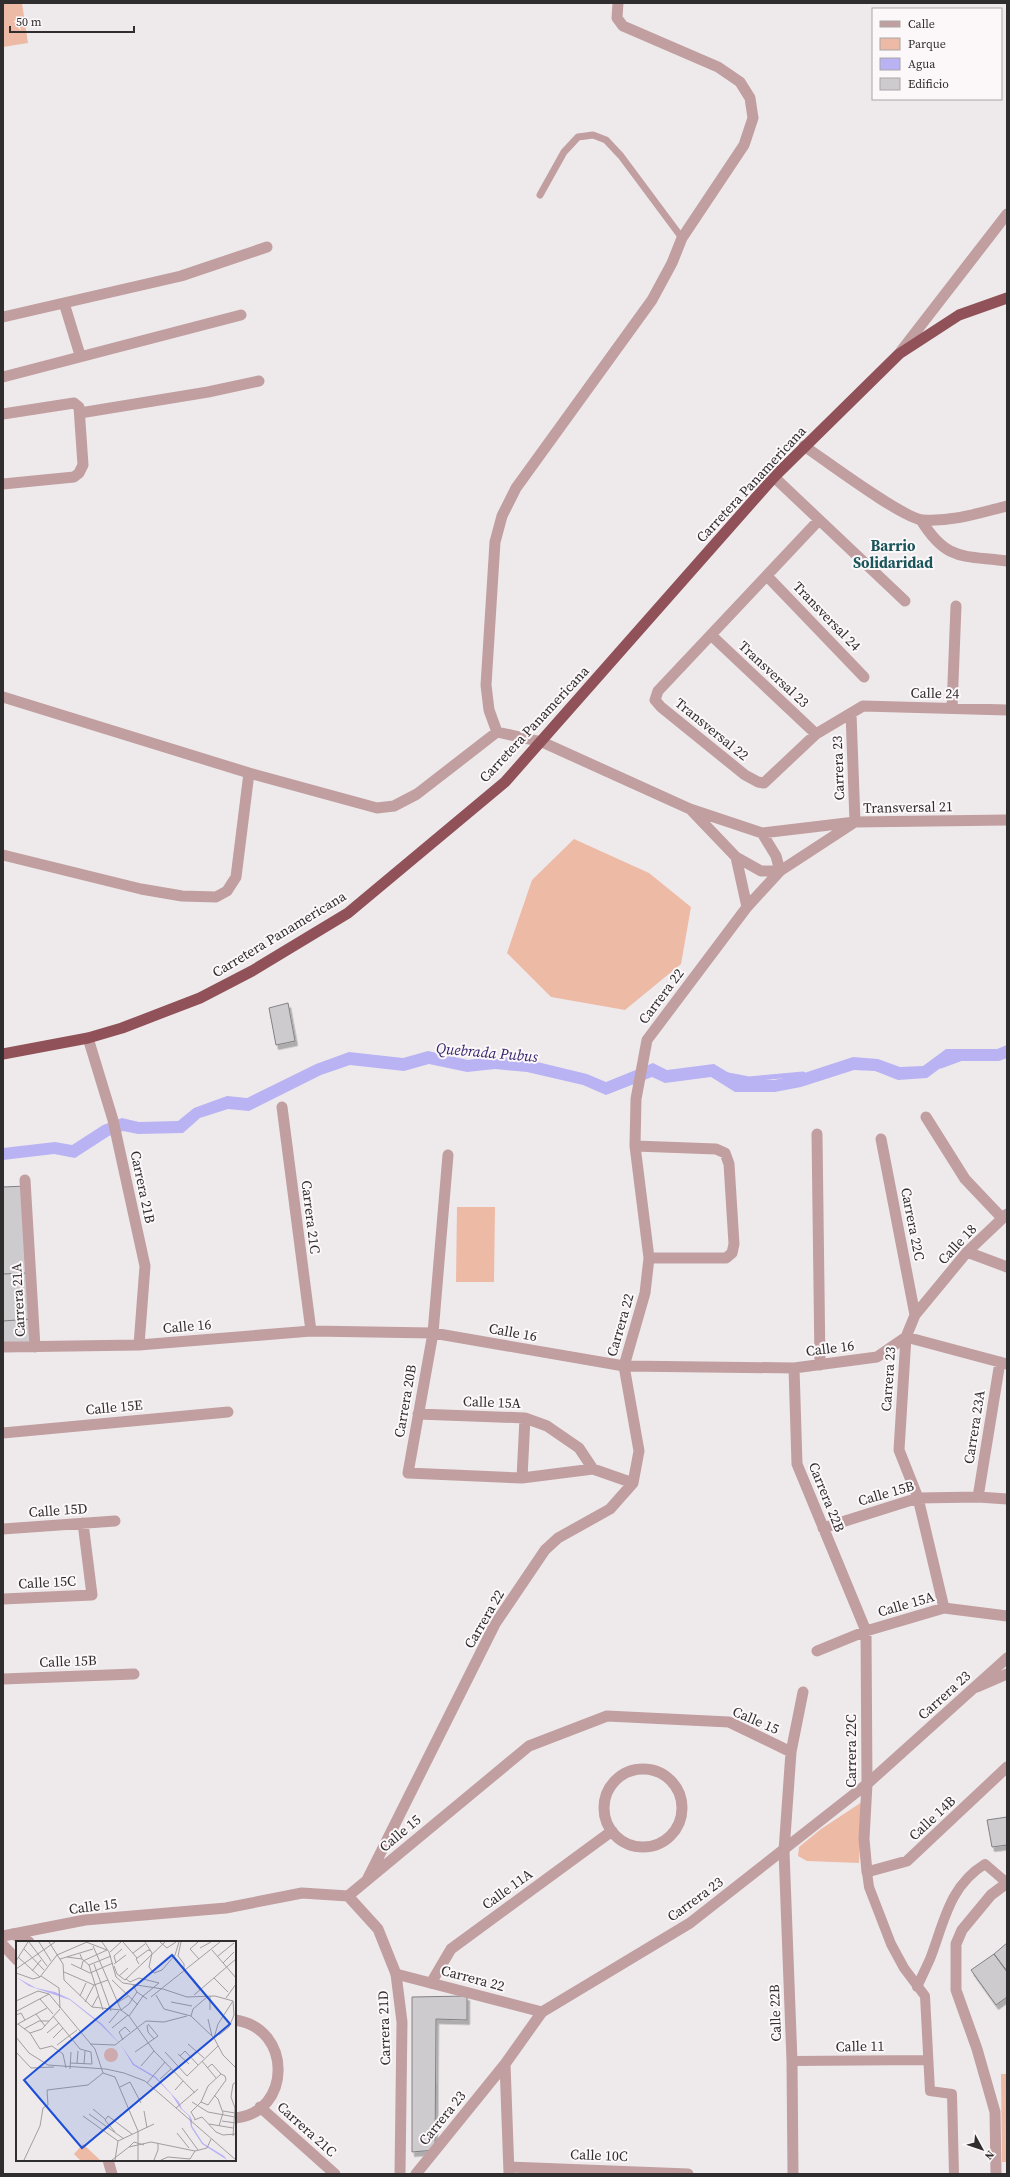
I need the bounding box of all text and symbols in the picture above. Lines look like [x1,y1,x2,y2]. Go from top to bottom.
scale bar [10,8,134,34]
legend [872,8,1002,100]
text: 50 m [16,14,42,30]
text: Calle [908,16,935,32]
text: Parque [908,36,946,52]
text: Agua [908,56,936,72]
text: Edificio [908,76,949,92]
street label: Carretera Panamericana [692,421,811,547]
district label: Barrio Solidaridad [853,535,933,573]
street label: Transversal 24 [789,577,865,655]
street label: Transversal 23 [734,636,814,712]
street label: Carretera Panamericana [475,661,594,787]
street label: Calle 24 [910,683,960,703]
street label: Transversal 22 [671,693,753,765]
street label: Carrera 23 [827,735,849,801]
street label: Transversal 21 [863,796,953,818]
street label: Carretera Panamericana [208,886,350,982]
street label: Carrera 22 [633,964,689,1028]
water label: Quebrada Pubus [435,1037,539,1067]
street label: Carrera 21B [126,1149,160,1225]
street label: Carrera 21C [297,1179,325,1255]
street label: Carrera 22C [896,1186,930,1262]
street label: Calle 18 [933,1219,981,1269]
street label: Carrera 21A [6,1262,30,1338]
street label: Carrera 22 [601,1291,639,1359]
street label: Calle 16 [162,1314,212,1338]
street label: Calle 16 [487,1318,539,1346]
street label: Calle 16 [805,1335,855,1361]
street label: Carrera 23 [876,1346,900,1412]
street label: Carrera 20B [389,1363,421,1439]
street label: Carrera 23A [958,1388,990,1465]
street label: Calle 15A [463,1391,522,1413]
street label: Calle 15E [85,1395,143,1419]
street label: Carrera 22B [804,1459,850,1535]
street label: Calle 15B [856,1475,917,1511]
street label: Calle 15D [28,1498,88,1522]
street label: Calle 15C [18,1570,76,1593]
street label: Carrera 22 [459,1586,509,1652]
street label: Calle 15A [875,1586,937,1622]
street label: Calle 15B [39,1650,97,1672]
street label: Carrera 23 [913,1666,975,1724]
street label: Calle 15 [730,1701,782,1739]
street label: Carrera 22C [841,1714,861,1788]
street label: Calle 14B [904,1791,960,1845]
street label: Calle 15 [375,1810,425,1856]
street label: Calle 11A [478,1863,537,1914]
street label: Carrera 23 [663,1872,727,1926]
street label: Calle 15 [68,1893,118,1919]
inset map [16,1941,236,2161]
street label: Carrera 22 [439,1960,507,1996]
street label: Calle 22B [764,1984,786,2042]
street label: Carrera 21D [373,1990,395,2066]
street label: Calle 11 [835,2036,885,2056]
street label: Carrera 23 [414,2086,470,2150]
street label: Carrera 21C [273,2097,341,2161]
north arrow [962,2129,1002,2169]
street label: Calle 10C [570,2144,628,2166]
text: N [981,2147,998,2163]

